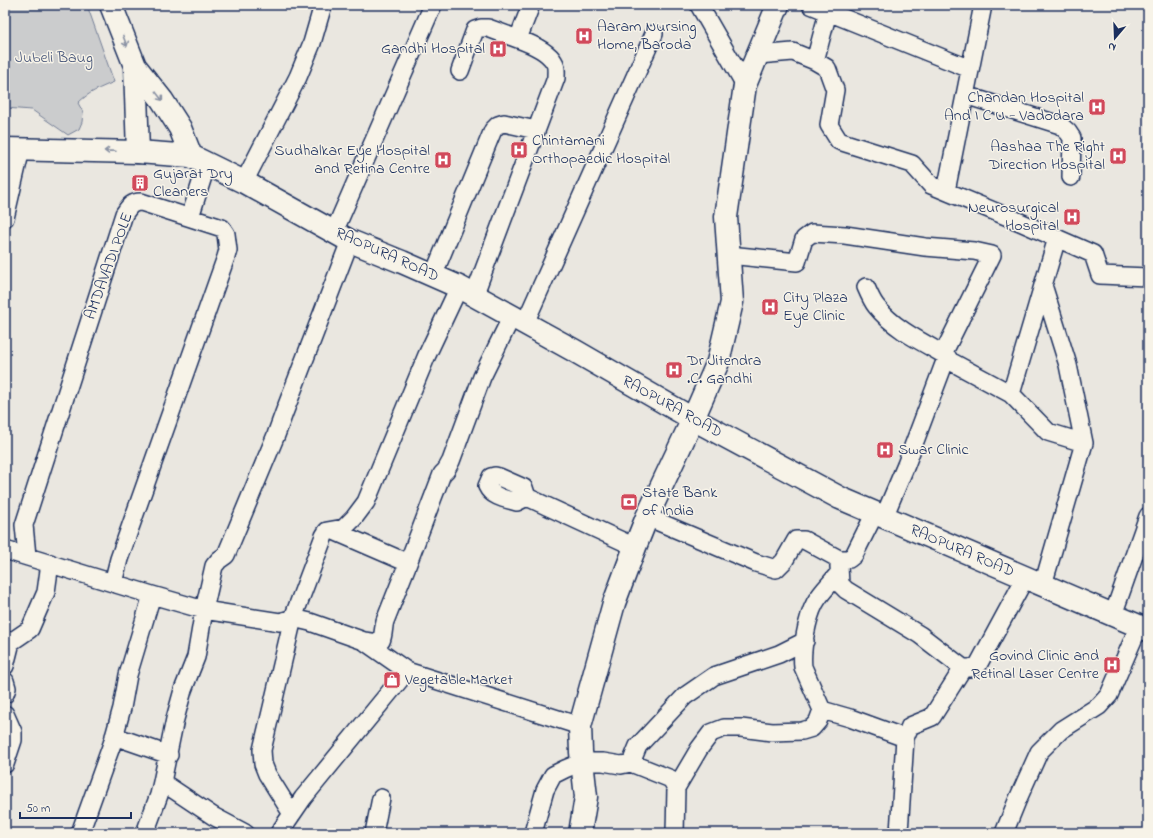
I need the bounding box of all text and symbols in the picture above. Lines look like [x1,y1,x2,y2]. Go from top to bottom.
place label: Aaram Nursing Home, Baroda [597,15,697,57]
north arrow [1095,18,1135,58]
hospital icon: Aaram Nursing Home, Baroda [574,26,594,46]
one-way arrow [122,35,130,47]
place label: Gandhi Hospital [381,37,485,61]
text: N [1106,38,1118,55]
hospital icon: Gandhi Hospital [488,39,508,59]
park label: Jubeli Baug [15,46,93,70]
place label: Chandan Hospital And I C U - Vadodara [944,86,1084,128]
one-way arrow [155,91,163,102]
hospital icon: Chandan Hospital And I C U - Vadodara [1087,97,1107,117]
place label: Chintamani Orthopaedic Hospital [532,129,671,171]
place label: Aashaa The Right Direction Hospital [988,135,1106,177]
place label: Sudhalkar Eye Hospital and Retina Centre [274,139,431,181]
hospital icon: Chintamani Orthopaedic Hospital [509,140,529,160]
hospital icon: Aashaa The Right Direction Hospital [1108,146,1128,166]
one-way arrow [104,148,117,155]
hospital icon: Sudhalkar Eye Hospital and Retina Centre [433,150,453,170]
place label: Gujarat Dry Cleaners [153,162,233,204]
building icon: Gujarat Dry Cleaners [130,173,150,193]
place label: Neurosurgical Hospital [968,196,1059,238]
hospital icon: Neurosurgical Hospital [1062,207,1082,227]
street label: AMDAVADI POLE [78,209,140,323]
street label: RAOPURA ROAD [331,221,443,289]
place label: City Plaza Eye Clinic [783,286,848,328]
hospital icon: City Plaza Eye Clinic [760,297,780,317]
place label: Dr Jitendra .C. Gandhi [686,349,761,391]
hospital icon: Dr Jitendra .C. Gandhi [664,360,684,380]
street label: RAOPURA ROAD [617,369,727,445]
place label: Swar Clinic [898,438,969,462]
hospital icon: Swar Clinic [875,440,895,460]
place label: State Bank of India [642,481,718,523]
bank icon: State Bank of India [619,492,639,512]
street label: RAOPURA ROAD [906,518,1018,584]
place label: Govind Clinic and Retinal Laser Centre [971,644,1100,686]
hospital icon: Govind Clinic and Retinal Laser Centre [1102,655,1122,675]
place label: Vegetable Market [404,668,513,692]
shop icon: Vegetable Market [382,670,402,690]
scale bar [20,794,131,820]
text: 50 m [26,800,50,818]

